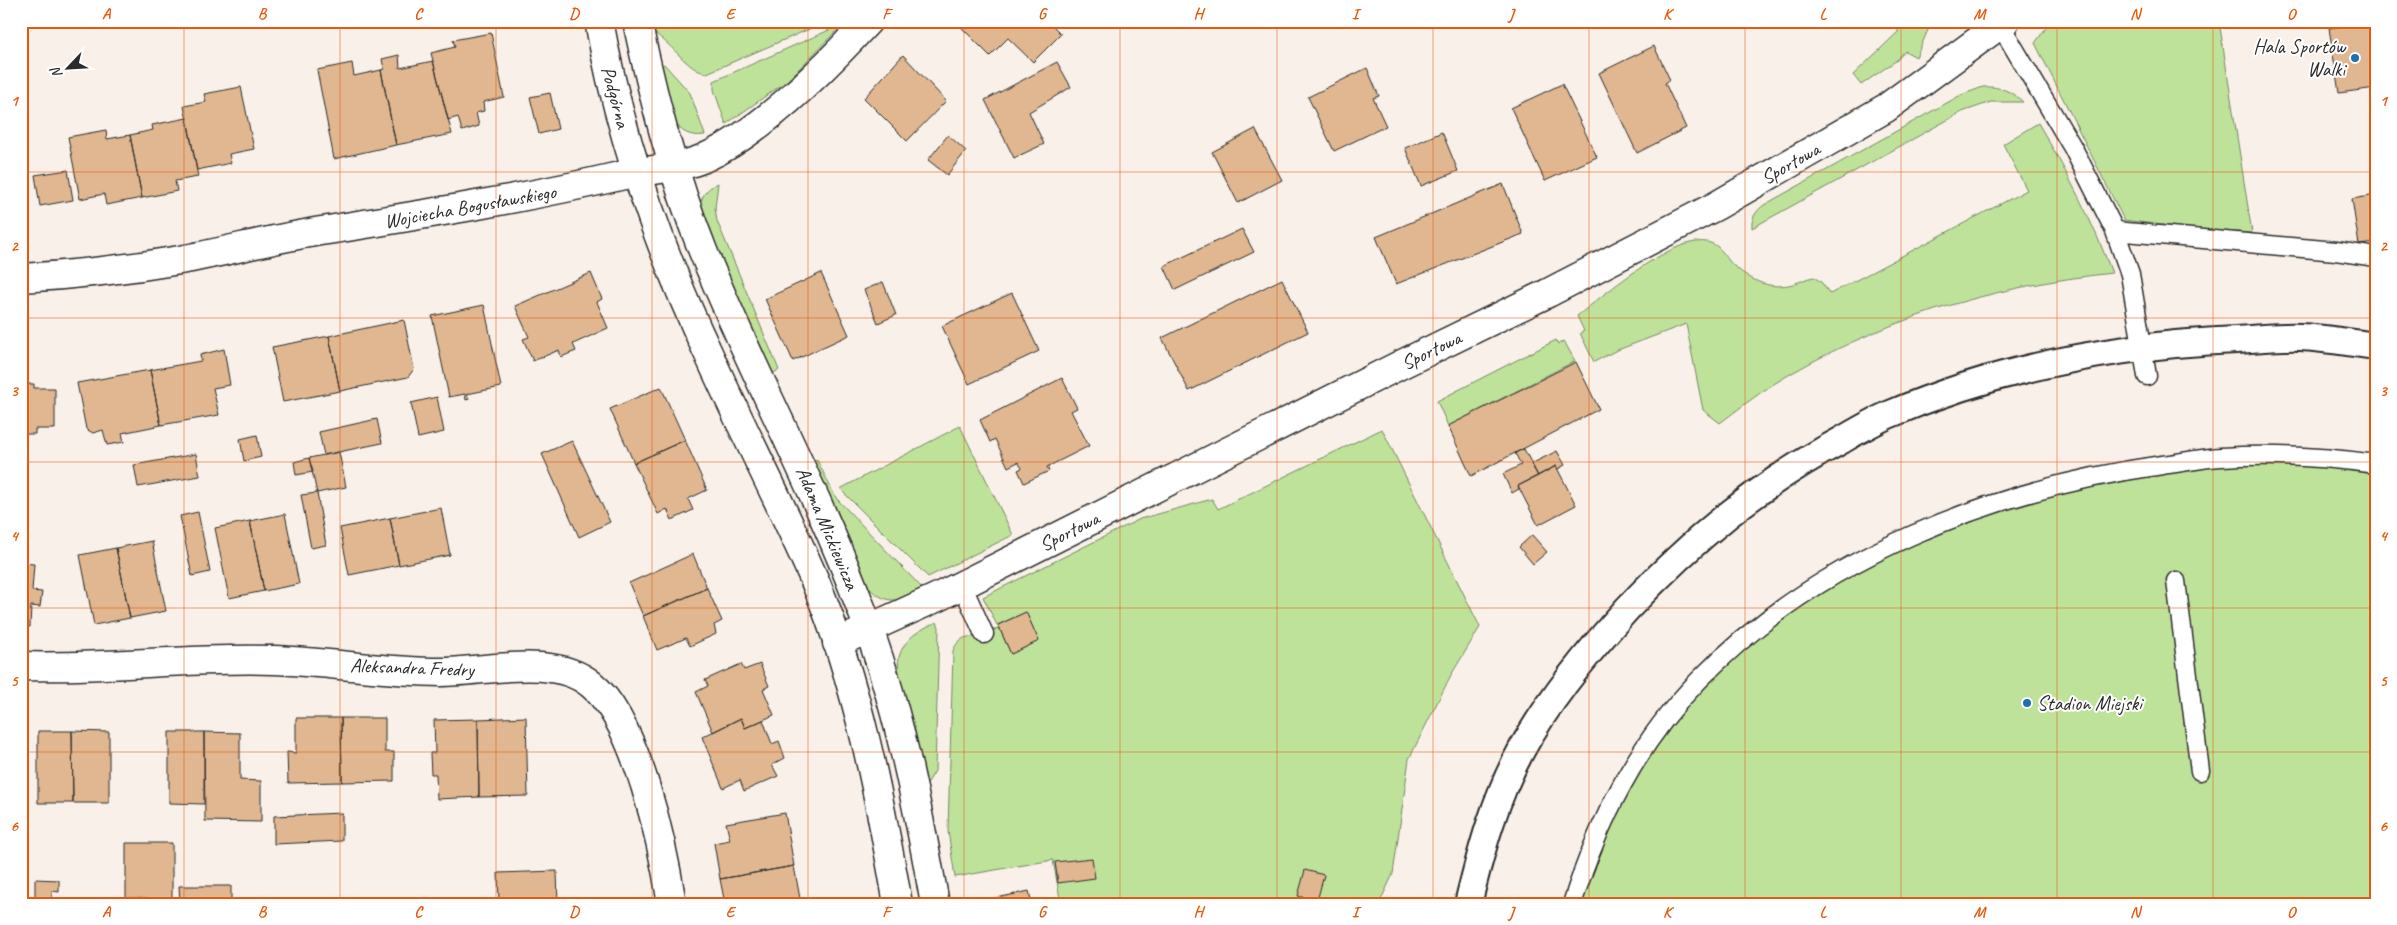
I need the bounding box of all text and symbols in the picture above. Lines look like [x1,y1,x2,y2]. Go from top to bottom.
text: A [102,4,112,24]
text: B [258,4,268,24]
text: C [414,4,424,24]
text: D [569,4,580,24]
text: E [726,4,737,24]
text: F [882,4,893,24]
text: G [1038,4,1048,24]
text: H [1193,4,1205,24]
text: I [1352,4,1362,24]
text: J [1507,4,1516,24]
text: K [1663,4,1675,24]
text: L [1820,4,1828,24]
text: M [1973,4,1987,24]
text: N [2130,4,2143,24]
text: O [2287,4,2297,24]
place label: Hala Sportów Walki [2253,34,2347,82]
north arrow [42,42,92,92]
marker: Hala Sportów Walki [2349,52,2361,64]
text: N [46,64,66,81]
street label: Podgórna [595,64,636,132]
text: 1 [10,91,19,111]
text: 1 [2379,91,2388,111]
street label: Sportowa [1756,136,1826,190]
street label: Wojciecha Bogusławskiego [382,179,559,234]
text: 2 [10,236,19,256]
text: 2 [2379,236,2388,256]
street label: Sportowa [1397,324,1467,376]
text: 3 [10,381,19,401]
text: 3 [2379,381,2388,401]
street label: Adama Mickiewicza [790,463,865,595]
street label: Sportowa [1035,505,1105,557]
text: 4 [10,526,19,546]
text: 4 [2379,526,2388,546]
street label: Aleksandra Fredry [350,653,476,682]
text: 5 [11,671,20,691]
text: 5 [2380,671,2389,691]
place label: Stadion Miejski [2037,691,2144,716]
marker: Stadion Miejski [2021,697,2033,709]
text: 6 [10,816,19,836]
text: 6 [2379,816,2388,836]
text: A [102,902,112,922]
text: B [258,902,268,922]
text: C [414,902,424,922]
text: D [569,902,580,922]
text: E [726,902,737,922]
text: F [882,902,893,922]
text: G [1038,902,1048,922]
text: H [1193,902,1205,922]
text: I [1352,902,1362,922]
text: J [1507,902,1516,922]
text: K [1663,902,1675,922]
text: L [1820,902,1828,922]
text: M [1973,902,1987,922]
text: N [2130,902,2143,922]
text: O [2287,902,2297,922]

